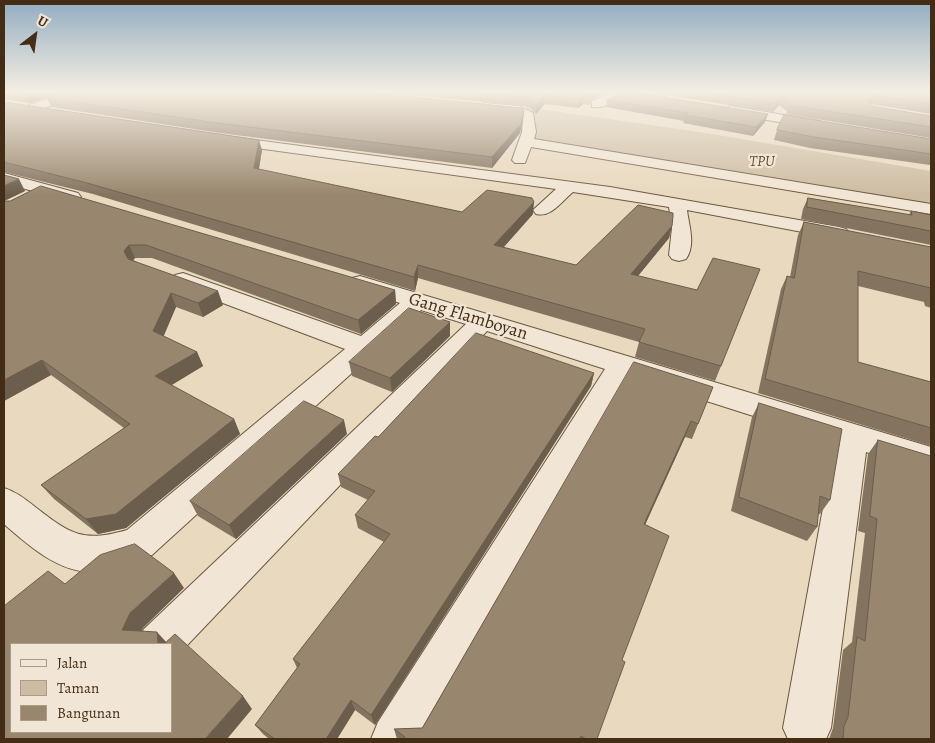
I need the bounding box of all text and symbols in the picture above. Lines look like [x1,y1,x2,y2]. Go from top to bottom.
north arrow [10,10,60,60]
text: U [34,11,51,32]
park label: TPU [749,153,775,171]
street label: Gang Flamboyan [406,289,530,345]
legend [10,643,172,733]
text: Jalan [57,653,87,673]
text: Taman [57,678,99,698]
text: Bangunan [57,703,120,723]

